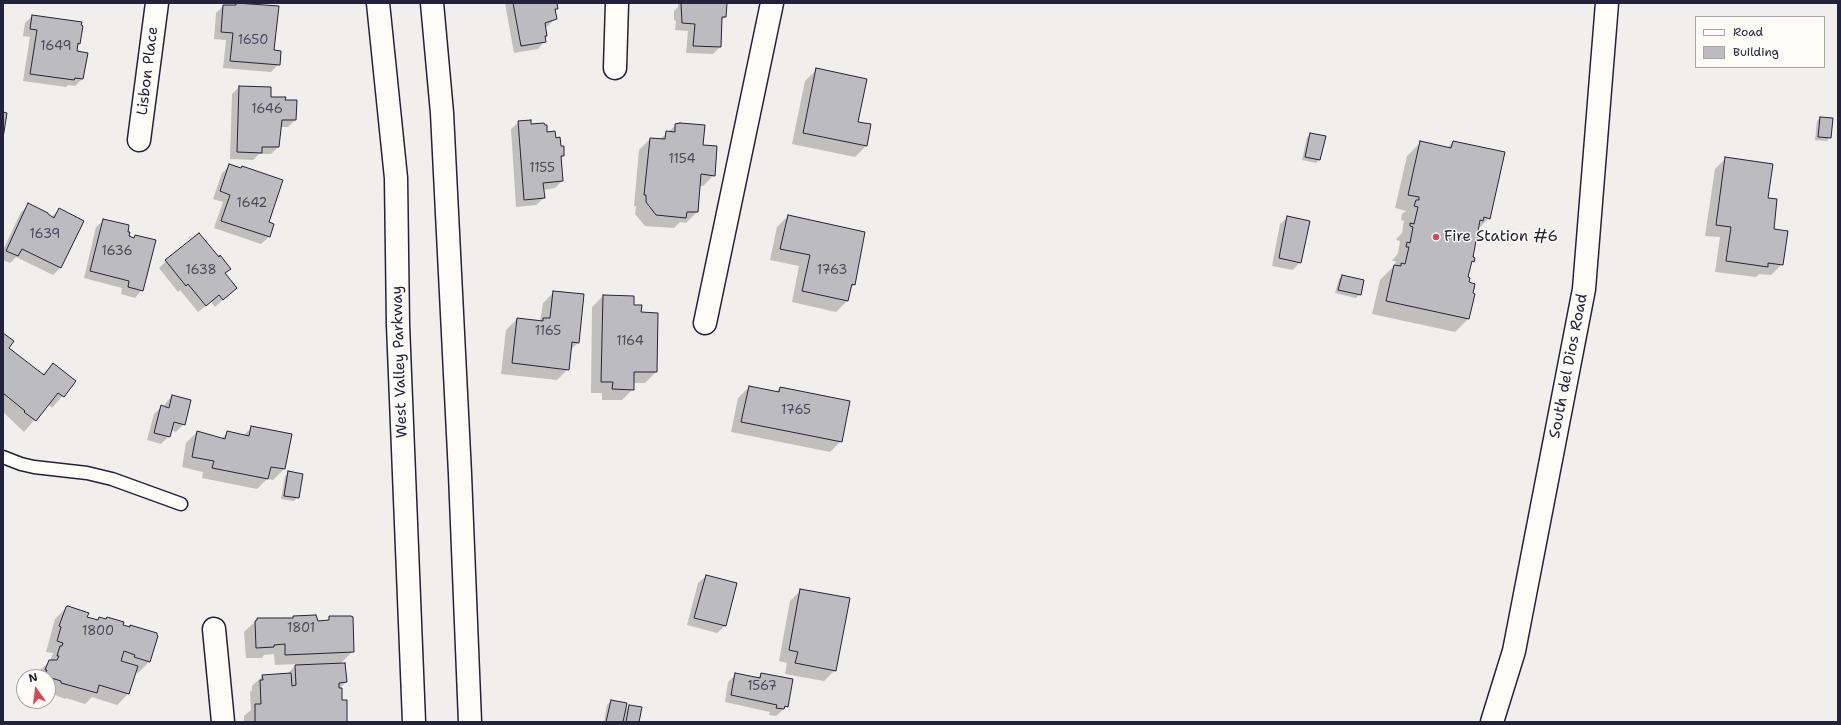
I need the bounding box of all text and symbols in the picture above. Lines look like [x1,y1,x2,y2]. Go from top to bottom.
legend [1695,16,1825,68]
text: Road [1733,24,1763,40]
street label: Lisbon Place [134,26,162,116]
house number: 1650 [238,33,268,49]
house number: 1649 [40,39,72,55]
text: Building [1733,44,1779,60]
house number: 1646 [251,102,283,118]
house number: 1154 [669,152,695,168]
house number: 1155 [529,161,555,177]
house number: 1642 [237,196,267,212]
house number: 1639 [30,227,60,243]
place label: Fire Station #6 [1444,228,1558,246]
marker: Fire Station #6 [1431,232,1441,242]
house number: 1636 [101,244,133,260]
house number: 1638 [185,263,217,279]
house number: 1763 [817,263,847,279]
street label: West Valley Parkway [388,285,412,439]
street label: South del Dios Road [1546,292,1592,440]
house number: 1165 [535,324,561,340]
house number: 1164 [616,334,644,350]
house number: 1765 [781,403,811,419]
house number: 1801 [287,621,315,637]
house number: 1800 [82,624,114,640]
north arrow [16,669,56,709]
text: N [27,670,39,686]
house number: 1567 [747,679,777,695]

